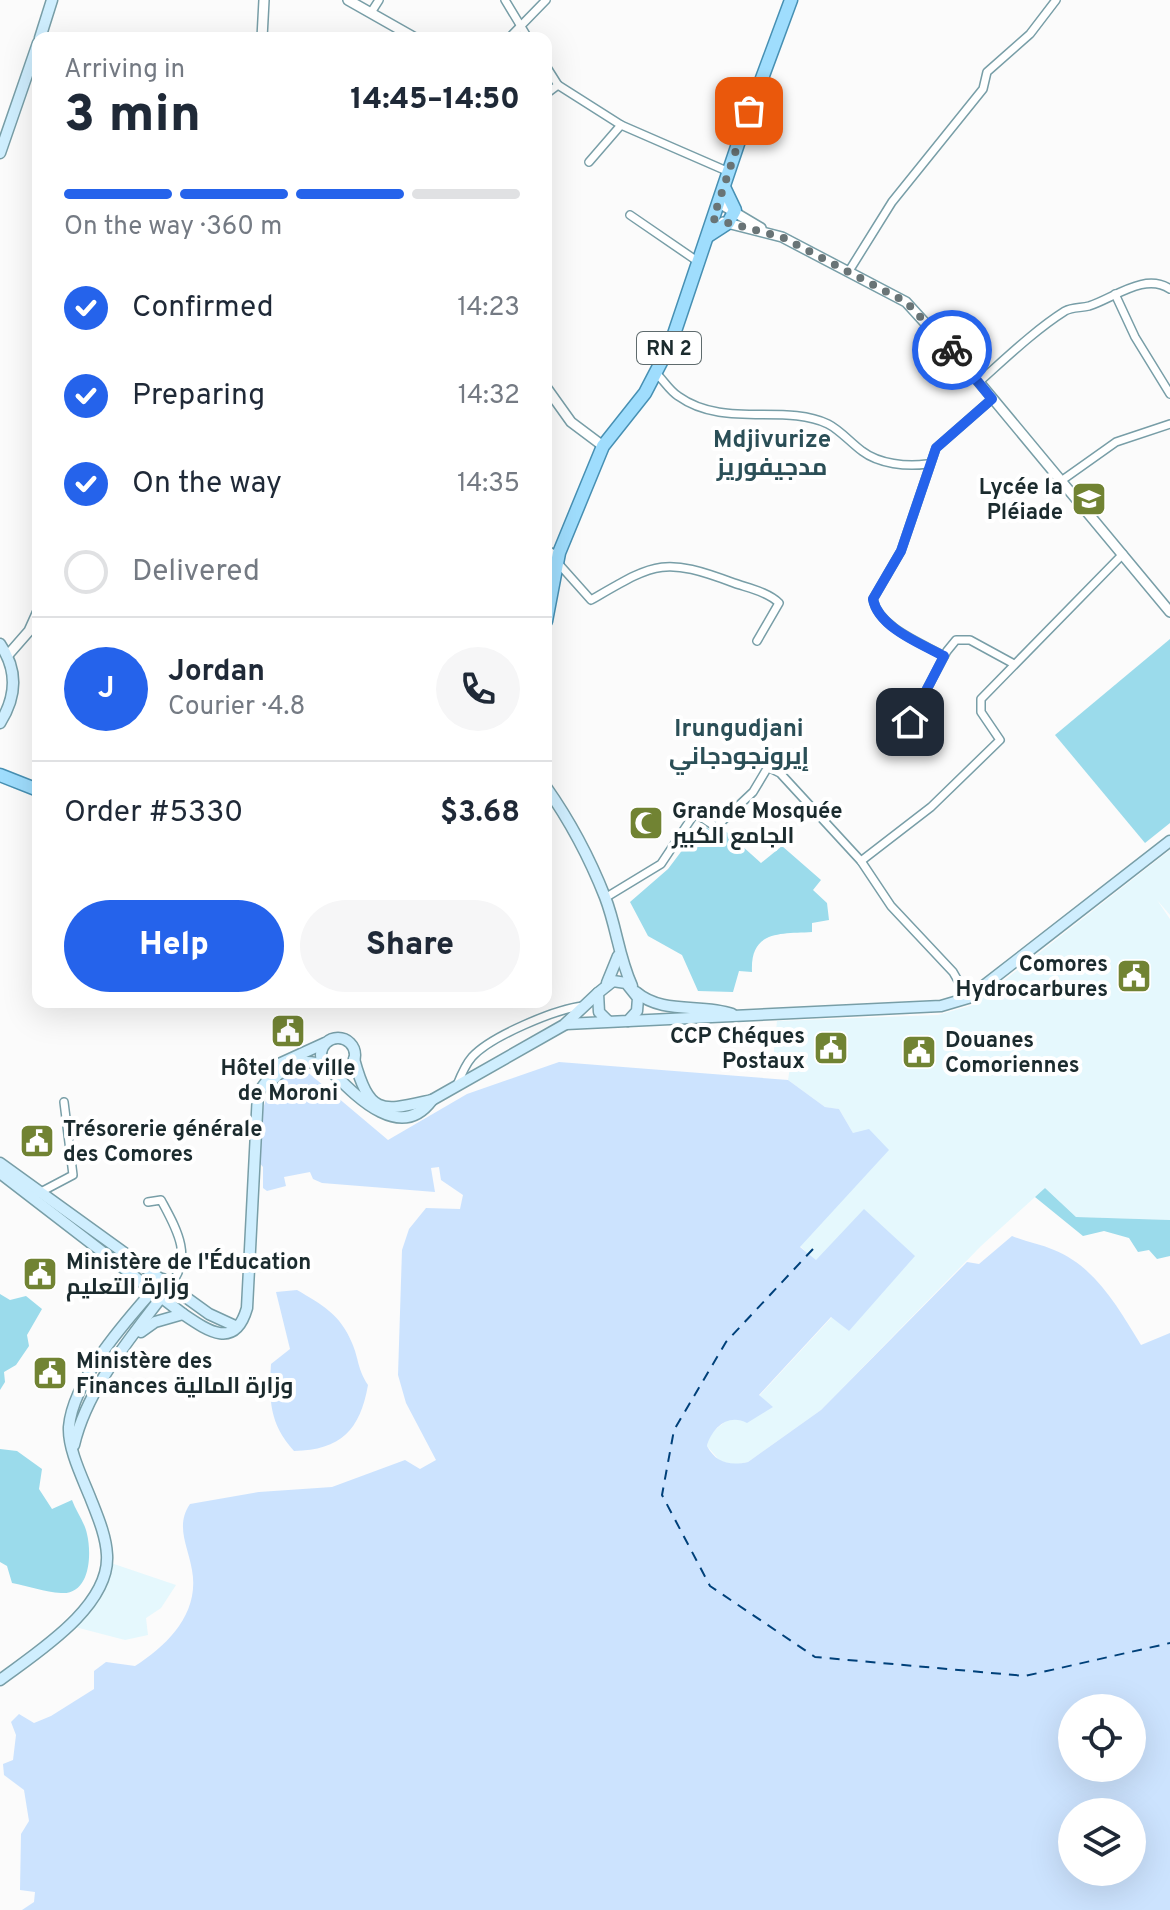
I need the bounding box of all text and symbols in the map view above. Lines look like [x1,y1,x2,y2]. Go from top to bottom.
text: Arriving in [64,54,185,87]
pin [715,77,783,145]
text: 14:45–14:50 [350,82,520,119]
text: 3 min [64,84,201,150]
icon: bag [727,89,771,133]
text: On the way · 360 m [64,211,282,244]
icon: check [64,286,108,330]
text: Confirmed [132,290,274,327]
text: 14:23 [457,292,520,325]
courier [912,310,992,390]
icon: bike [930,328,974,372]
road number: RN 2 [637,332,701,364]
icon: check [64,374,108,418]
text: Preparing [132,378,265,415]
text: 14:32 [458,380,520,413]
district label: Mdjivurize مدجيفوريز [713,426,831,484]
icon: check [64,462,108,506]
text: On the way [132,466,282,503]
text: 14:35 [457,468,520,501]
place label: Lycée la Pléiade [979,475,1063,527]
school or university icon: Lycée la Pléiade [1070,480,1108,518]
text: Delivered [132,554,260,591]
button: phone [436,647,520,731]
text: Jordan [168,654,265,691]
text: J [98,671,114,708]
pin [876,688,944,756]
text: Courier · 4.8 [168,691,305,724]
icon: home [888,700,932,744]
district label: Irungudjani إيرونجودجاني [669,715,809,775]
text: Order #5330 [64,795,243,832]
text: $3.68 [440,795,520,832]
place label: Grande Mosquée الجامع الكبير [671,799,843,851]
mosque icon: Grande Mosquée الجامع الكبير [627,804,665,842]
button: Help [64,900,284,992]
button: Share [300,900,520,992]
place label: Comores Hydrocarbures [956,952,1108,1004]
public building icon: Comores Hydrocarbures [1115,957,1153,995]
public building icon: Hôtel de ville de Moroni [269,1012,307,1050]
place label: CCP Chéques Postaux [670,1024,805,1076]
place label: Douanes Comoriennes [945,1028,1080,1080]
public building icon: CCP Chéques Postaux [812,1029,850,1067]
public building icon: Douanes Comoriennes [900,1033,938,1071]
place label: Hôtel de ville de Moroni [220,1056,356,1108]
place label: Trésorerie générale des Comores [63,1117,262,1169]
public building icon: Trésorerie générale des Comores [18,1122,56,1160]
place label: Ministère de l'Éducation وزارة التعليم [66,1248,311,1302]
public building icon: Ministère de l'Éducation وزارة التعليم [21,1255,59,1293]
place label: Ministère des Finances وزارة المالية [76,1349,293,1401]
public building icon: Ministère des Finances وزارة المالية [31,1354,69,1392]
map controls [1058,1694,1146,1886]
button: locate [1058,1694,1146,1782]
button: layers [1058,1798,1146,1886]

